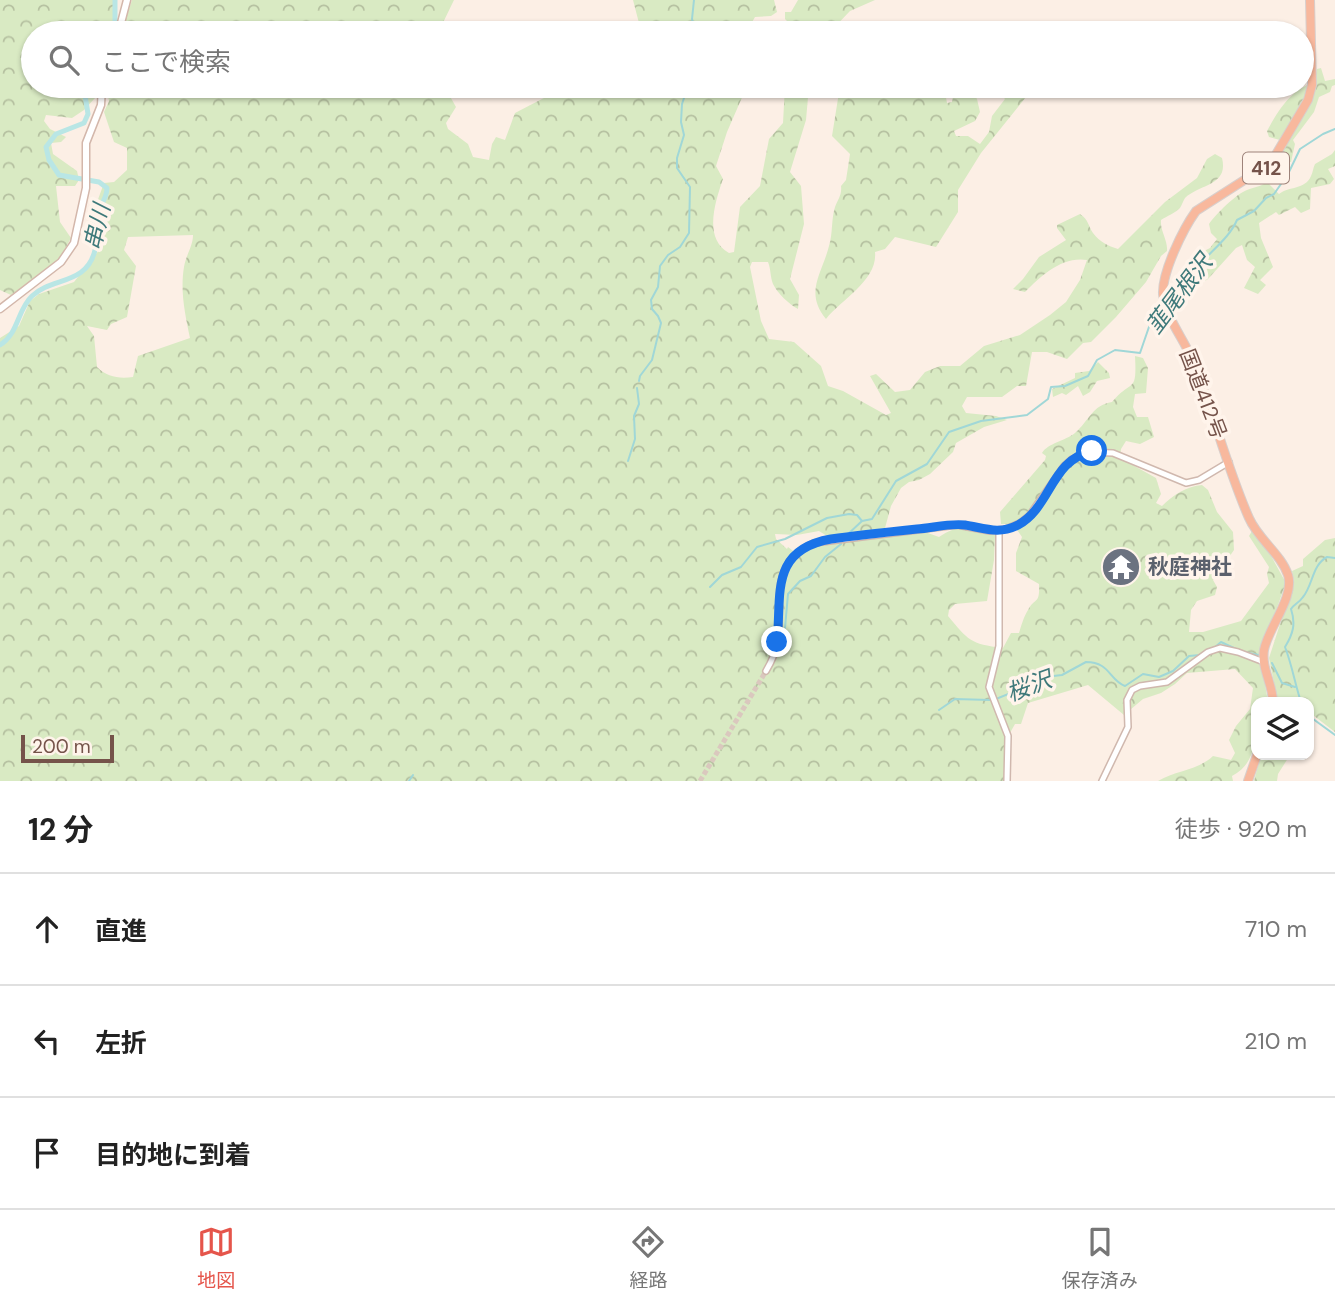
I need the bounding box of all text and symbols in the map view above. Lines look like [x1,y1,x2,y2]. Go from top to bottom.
search box [21,21,1314,98]
icon: search [45,41,83,79]
text: ここで検索 [101,45,231,79]
road number: 412 [1243,152,1289,184]
water label: 串川 [77,198,117,253]
water label: 韮尾根沢 [1139,246,1220,340]
street label: 国道412号 [1173,345,1233,443]
route start [1076,435,1107,466]
temple icon: 秋庭神社 [1100,546,1142,588]
place label: 秋庭神社 [1148,553,1232,581]
route end [761,626,792,657]
water label: 桜沢 [1002,663,1059,708]
map controls [1251,697,1314,760]
button: layers [1251,697,1314,760]
scale bar [21,732,114,764]
text: 200 m [32,734,91,759]
text: 12 分 [28,810,93,849]
text: 徒歩 · 920 m [1175,814,1307,844]
icon: ahead [28,910,66,948]
text: 直進 [95,914,147,948]
text: 710 m [1245,914,1307,944]
icon: left [28,1022,66,1060]
text: 左折 [95,1026,147,1060]
text: 210 m [1244,1026,1307,1056]
icon: arrive [28,1134,66,1172]
text: 目的地に到着 [95,1138,251,1172]
tab: 地図 [197,1223,235,1293]
tab: 経路 [629,1223,668,1293]
tab: 保存済み [1062,1223,1138,1293]

